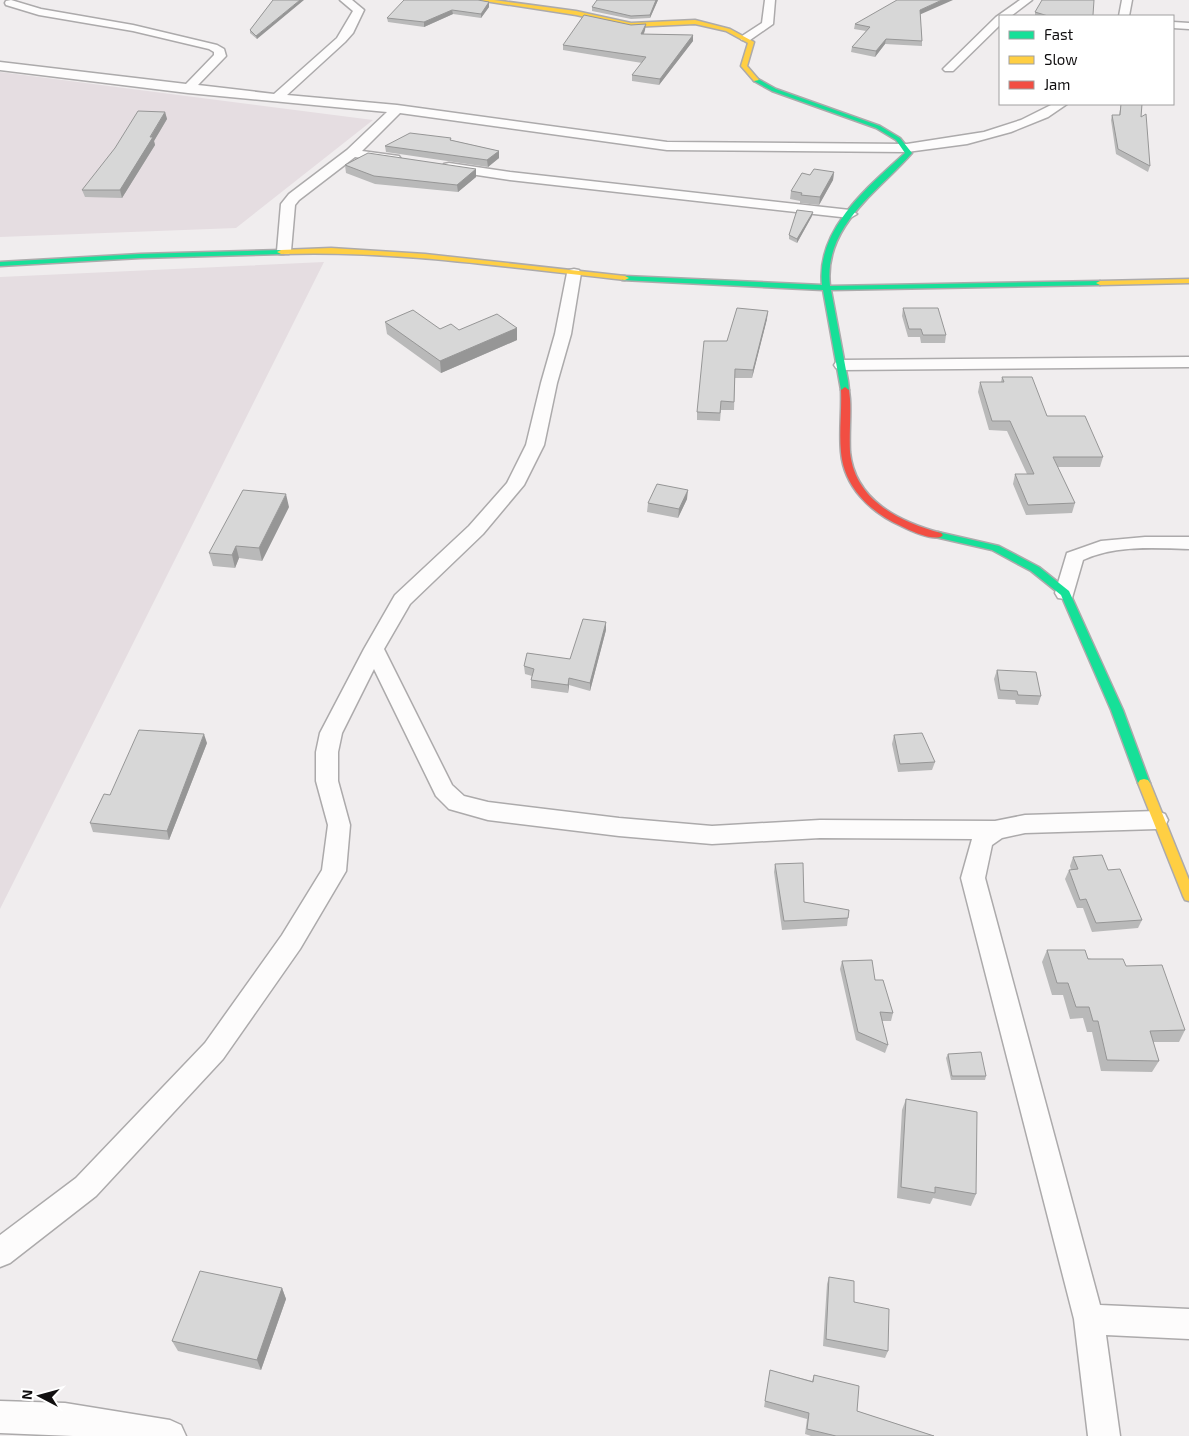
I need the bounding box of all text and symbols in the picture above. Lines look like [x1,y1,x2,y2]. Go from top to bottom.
legend [999,15,1174,105]
text: Fast [1044,25,1074,43]
text: Slow [1044,50,1078,68]
text: Jam [1044,75,1070,93]
north arrow [15,1371,65,1421]
text: N [18,1389,36,1401]

